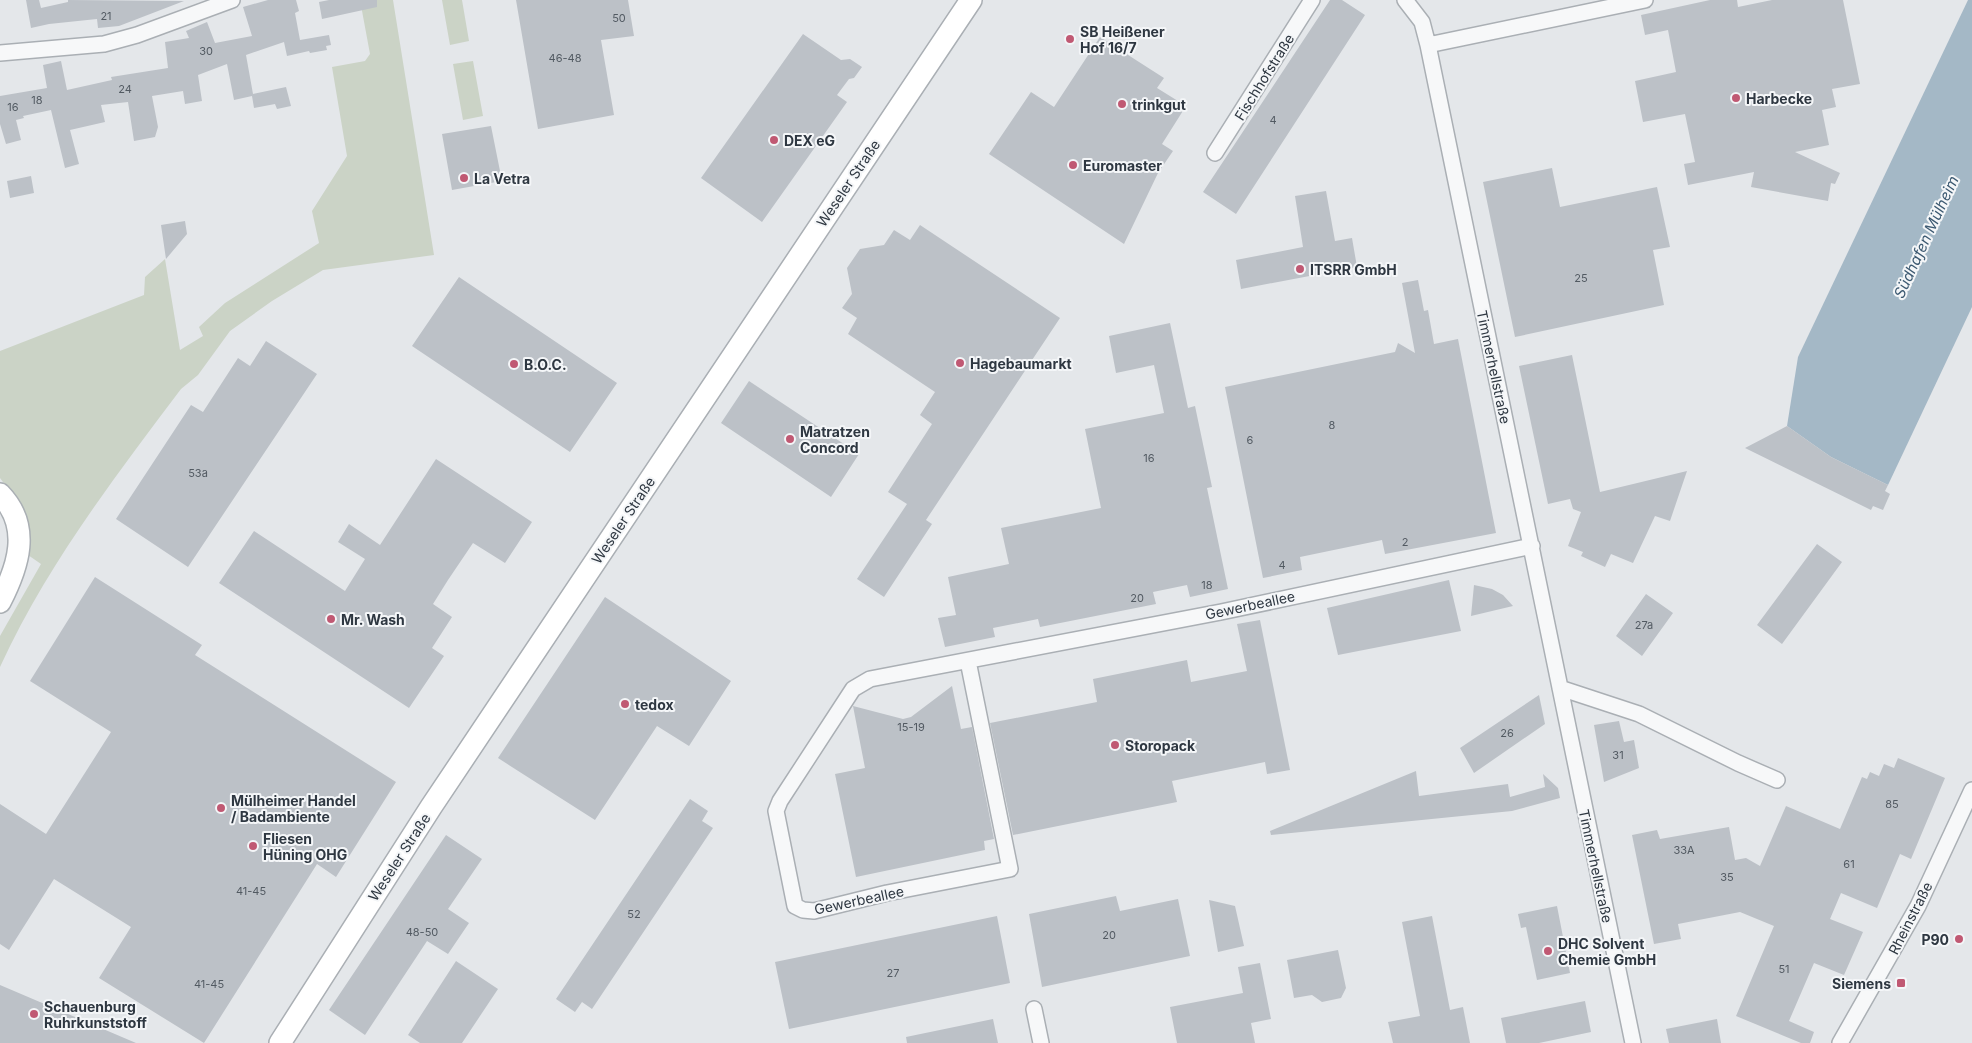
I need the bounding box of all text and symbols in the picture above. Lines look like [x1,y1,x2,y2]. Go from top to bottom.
house number: 21 [100,9,112,23]
house number: 50 [612,11,626,25]
place label: SB Heißener Hof 16/7 [1080,23,1165,56]
street label: Fischhofstraße [1231,31,1297,123]
marker: SB Heißener Hof 16/7 [1064,33,1076,45]
house number: 30 [199,44,213,58]
house number: 46-48 [549,51,582,65]
house number: 24 [118,82,132,96]
place label: Harbecke [1746,90,1812,107]
marker: Harbecke [1730,92,1742,104]
house number: 18 [31,93,43,107]
place label: trinkgut [1132,96,1186,113]
marker: trinkgut [1116,98,1128,110]
house number: 16 [7,100,19,114]
house number: 4 [1269,113,1277,127]
place label: DEX eG [784,132,835,149]
marker: DEX eG [768,134,780,146]
street label: Weseler Straße [813,136,883,230]
place label: Euromaster [1083,157,1162,174]
marker: Euromaster [1067,159,1079,171]
place label: La Vetra [474,170,530,187]
marker: La Vetra [458,172,470,184]
water label: Südhafen Mülheim [1889,173,1963,301]
place label: ITSRR GmbH [1310,261,1397,278]
marker: ITSRR GmbH [1294,263,1306,275]
house number: 25 [1574,271,1588,285]
street label: Timmerhellstraße [1474,309,1514,425]
place label: Hagebaumarkt [970,355,1072,372]
place label: B.O.C. [524,356,567,373]
marker: Hagebaumarkt [954,357,966,369]
marker: B.O.C. [508,358,520,370]
house number: 8 [1329,418,1336,432]
place label: Matratzen Concord [800,423,870,456]
marker: Matratzen Concord [784,433,796,445]
house number: 6 [1247,433,1254,447]
house number: 16 [1143,451,1155,465]
house number: 53a [188,466,208,480]
street label: Weseler Straße [588,473,658,567]
house number: 2 [1402,535,1408,549]
house number: 4 [1278,558,1286,572]
house number: 18 [1201,578,1213,592]
street label: Gewerbeallee [1204,587,1296,623]
house number: 20 [1130,591,1144,605]
place label: Mr. Wash [341,611,405,628]
marker: Mr. Wash [325,613,337,625]
house number: 27a [1635,618,1653,632]
place label: tedox [635,696,674,713]
marker: tedox [619,698,631,710]
house number: 15-19 [897,720,925,734]
house number: 26 [1500,726,1514,740]
place label: Storopack [1125,737,1196,754]
marker: Storopack [1109,739,1121,751]
house number: 31 [1612,748,1624,762]
place label: Mülheimer Handel / Badambiente [231,792,356,825]
house number: 85 [1885,797,1899,811]
marker: Mülheimer Handel / Badambiente [215,802,227,814]
street label: Timmerhellstraße [1576,808,1616,924]
street label: Weseler Straße [364,810,434,904]
place label: Fliesen Hüning OHG [263,830,347,863]
marker: Fliesen Hüning OHG [247,840,259,852]
house number: 33A [1673,843,1695,857]
house number: 61 [1843,857,1855,871]
house number: 35 [1720,870,1734,884]
street label: Rheinstraße [1884,879,1936,957]
street label: Gewerbeallee [813,882,905,918]
house number: 41-45 [236,884,266,898]
house number: 52 [627,907,641,921]
house number: 48-50 [406,925,438,939]
house number: 20 [1102,928,1116,942]
place label: P90 [1921,931,1949,948]
marker: P90 [1953,933,1965,945]
place label: DHC Solvent Chemie GmbH [1558,935,1656,968]
marker: DHC Solvent Chemie GmbH [1542,945,1554,957]
house number: 51 [1778,962,1790,976]
house number: 27 [887,966,899,980]
place label: Siemens [1832,975,1891,992]
house number: 41-45 [194,977,224,991]
marker: Siemens [1895,977,1907,989]
place label: Schauenburg Ruhrkunststoff [44,998,147,1031]
marker: Schauenburg Ruhrkunststoff [28,1008,40,1020]

